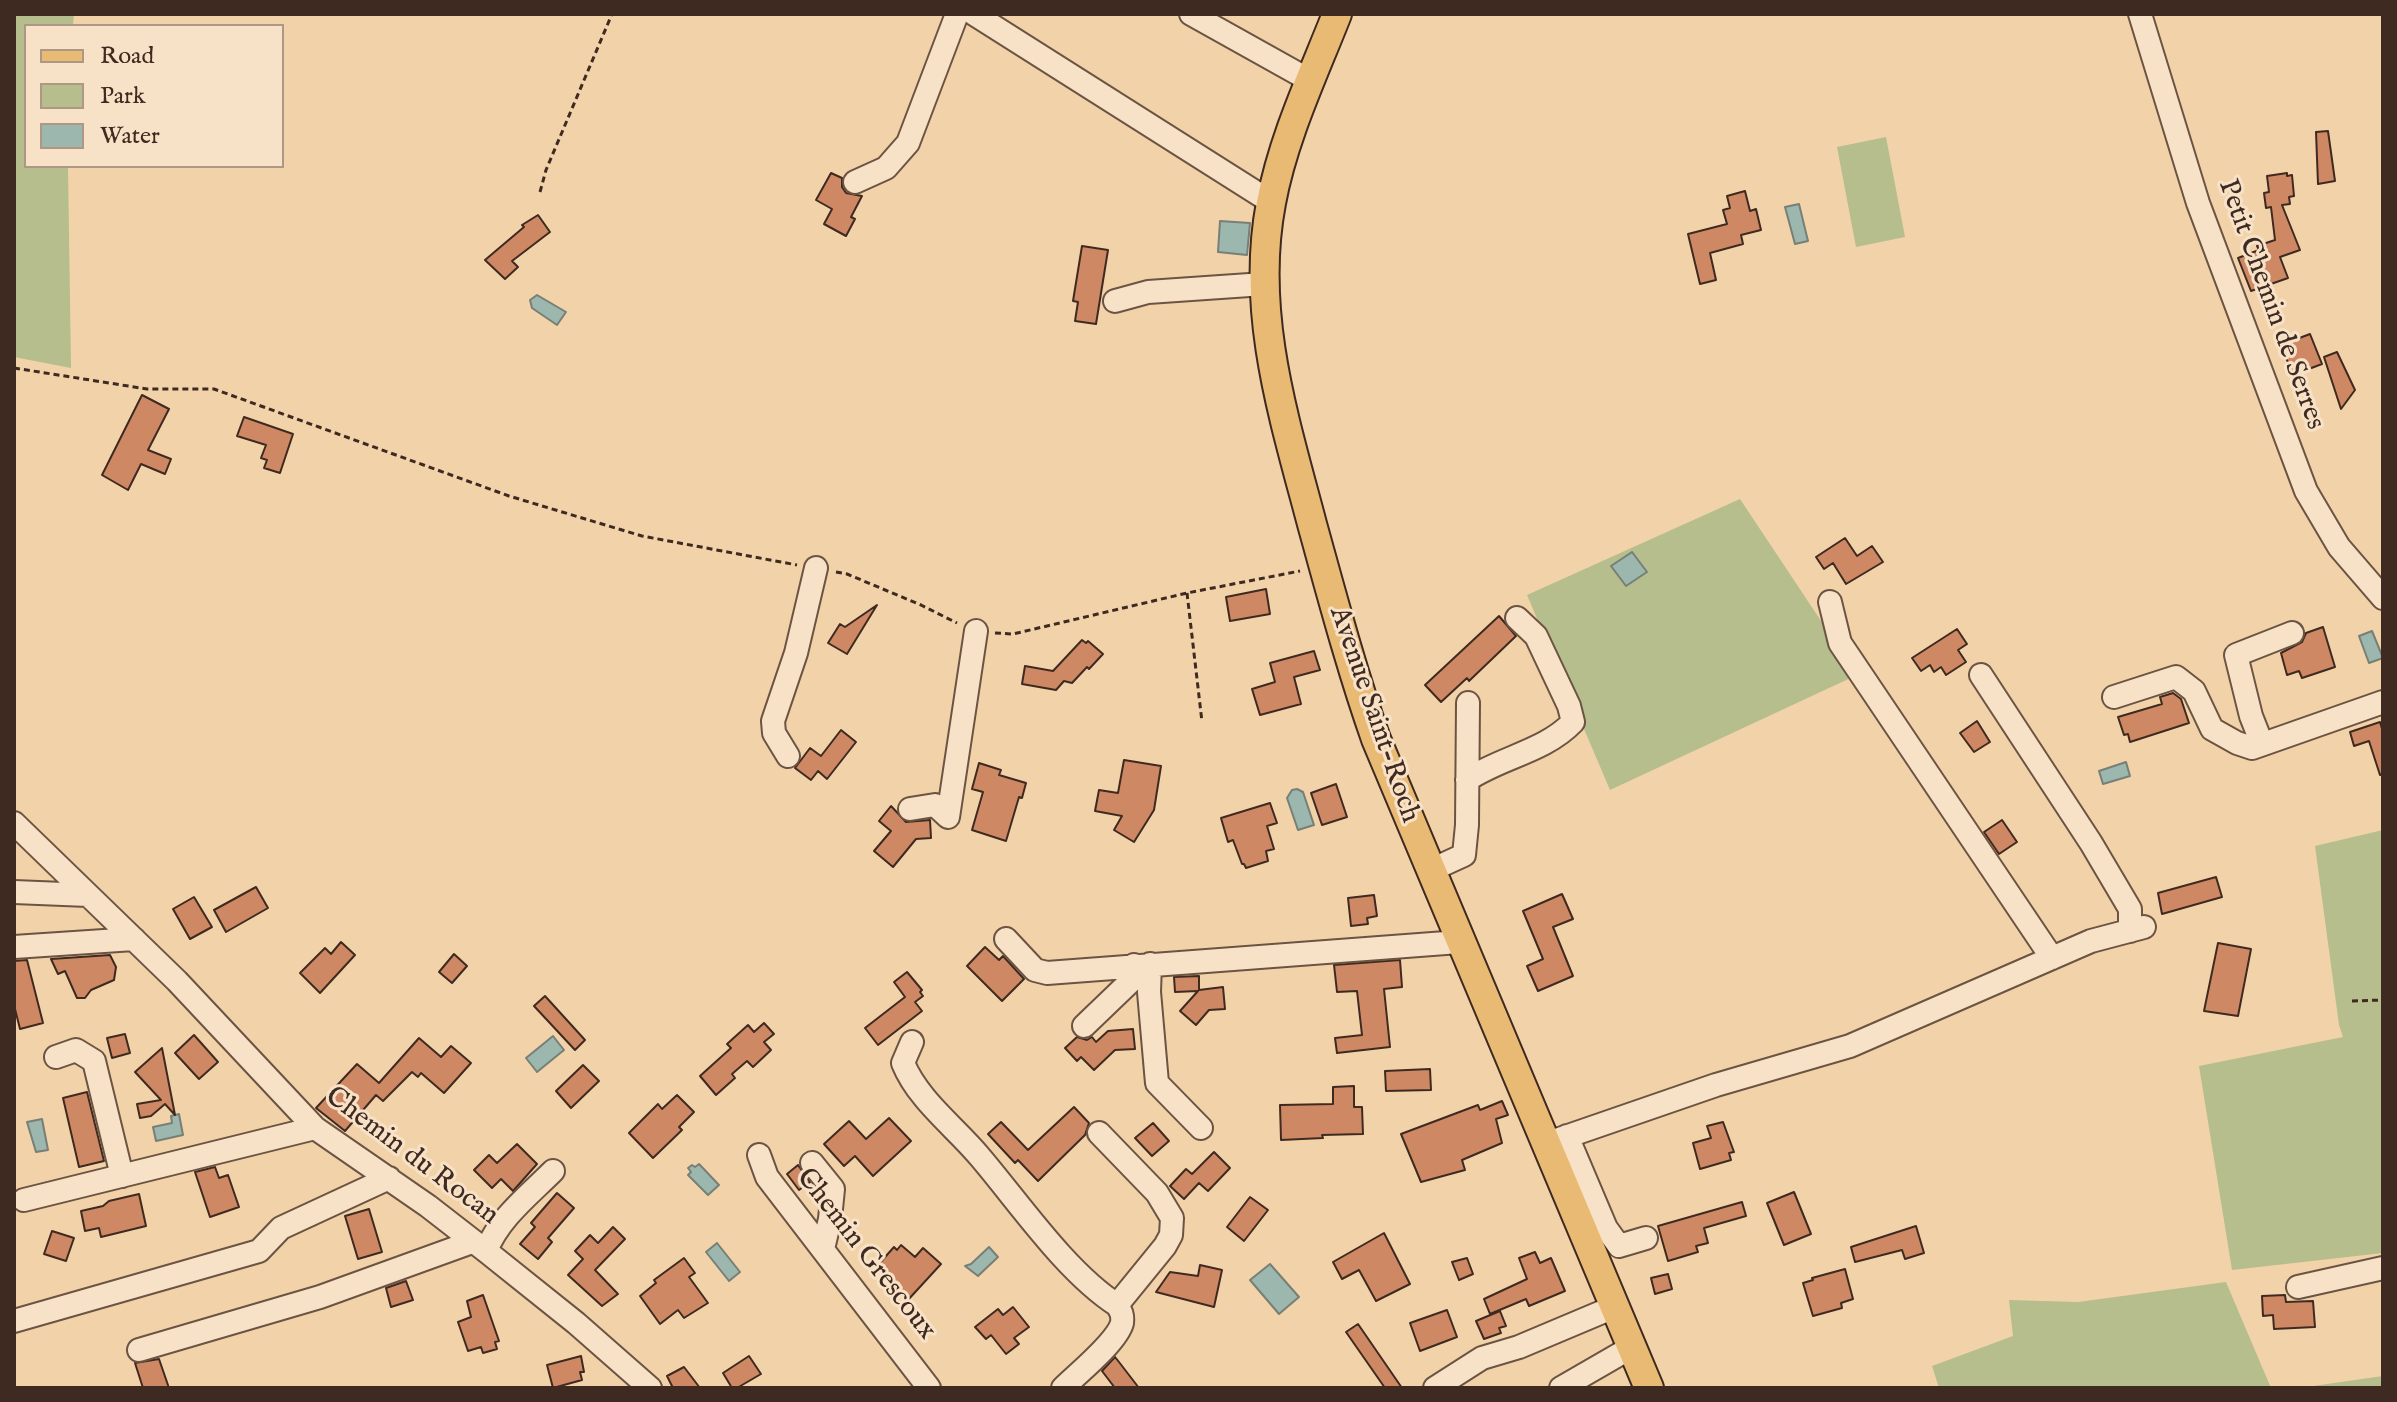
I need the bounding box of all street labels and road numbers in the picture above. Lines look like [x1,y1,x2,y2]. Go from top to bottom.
street label: Petit Chemin de Serres [2209,175,2331,435]
street label: Avenue Saint-Roch [1320,603,1426,827]
street label: Chemin du Rocan [318,1081,504,1233]
street label: Chemin Grescoux [788,1163,942,1347]

